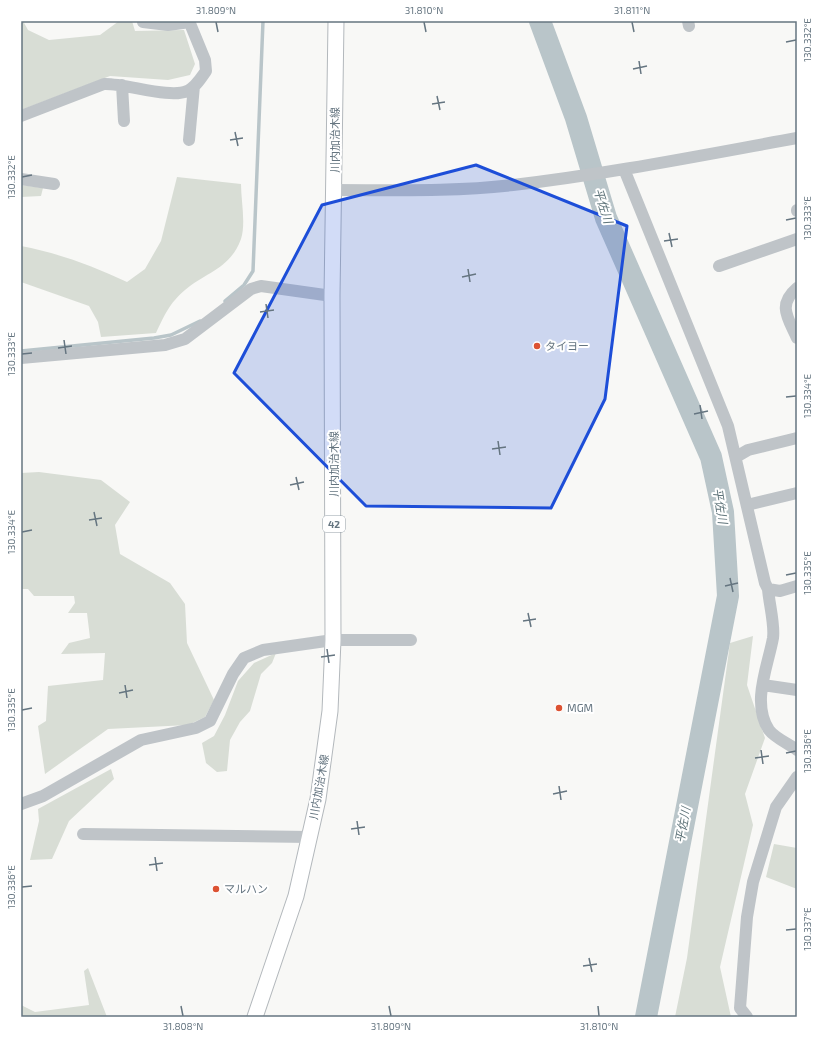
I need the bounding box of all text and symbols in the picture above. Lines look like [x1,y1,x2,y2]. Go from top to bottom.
text: 31.809°N [196,4,236,16]
text: 31.810°N [405,4,443,16]
text: 31.811°N [614,4,650,16]
text: 130.332°E [801,18,813,62]
street label: 川内加治木線 [328,107,341,173]
text: 130.332°E [5,155,17,199]
water label: 平佐川 [592,186,617,227]
text: 130.333°E [801,196,813,240]
text: 130.333°E [5,332,17,376]
place label: タイヨー [545,339,589,352]
marker: タイヨー [532,341,542,351]
text: 130.334°E [801,373,813,418]
street label: 川内加治木線 [327,431,340,497]
water label: 平佐川 [711,487,731,527]
text: 130.334°E [5,509,17,554]
road number: 42 [323,516,345,532]
text: 130.335°E [801,551,813,595]
text: 130.335°E [5,688,17,732]
place label: MGM [567,701,593,714]
marker: MGM [554,703,564,713]
text: 130.336°E [801,729,813,773]
street label: 川内加治木線 [306,753,331,821]
water label: 平佐川 [672,804,693,844]
text: 130.336°E [5,865,17,909]
place label: マルハン [224,882,268,895]
marker: マルハン [211,884,221,894]
text: 130.337°E [801,907,813,951]
text: 31.808°N [163,1020,203,1032]
text: 31.809°N [371,1020,411,1032]
text: 31.810°N [580,1020,618,1032]

